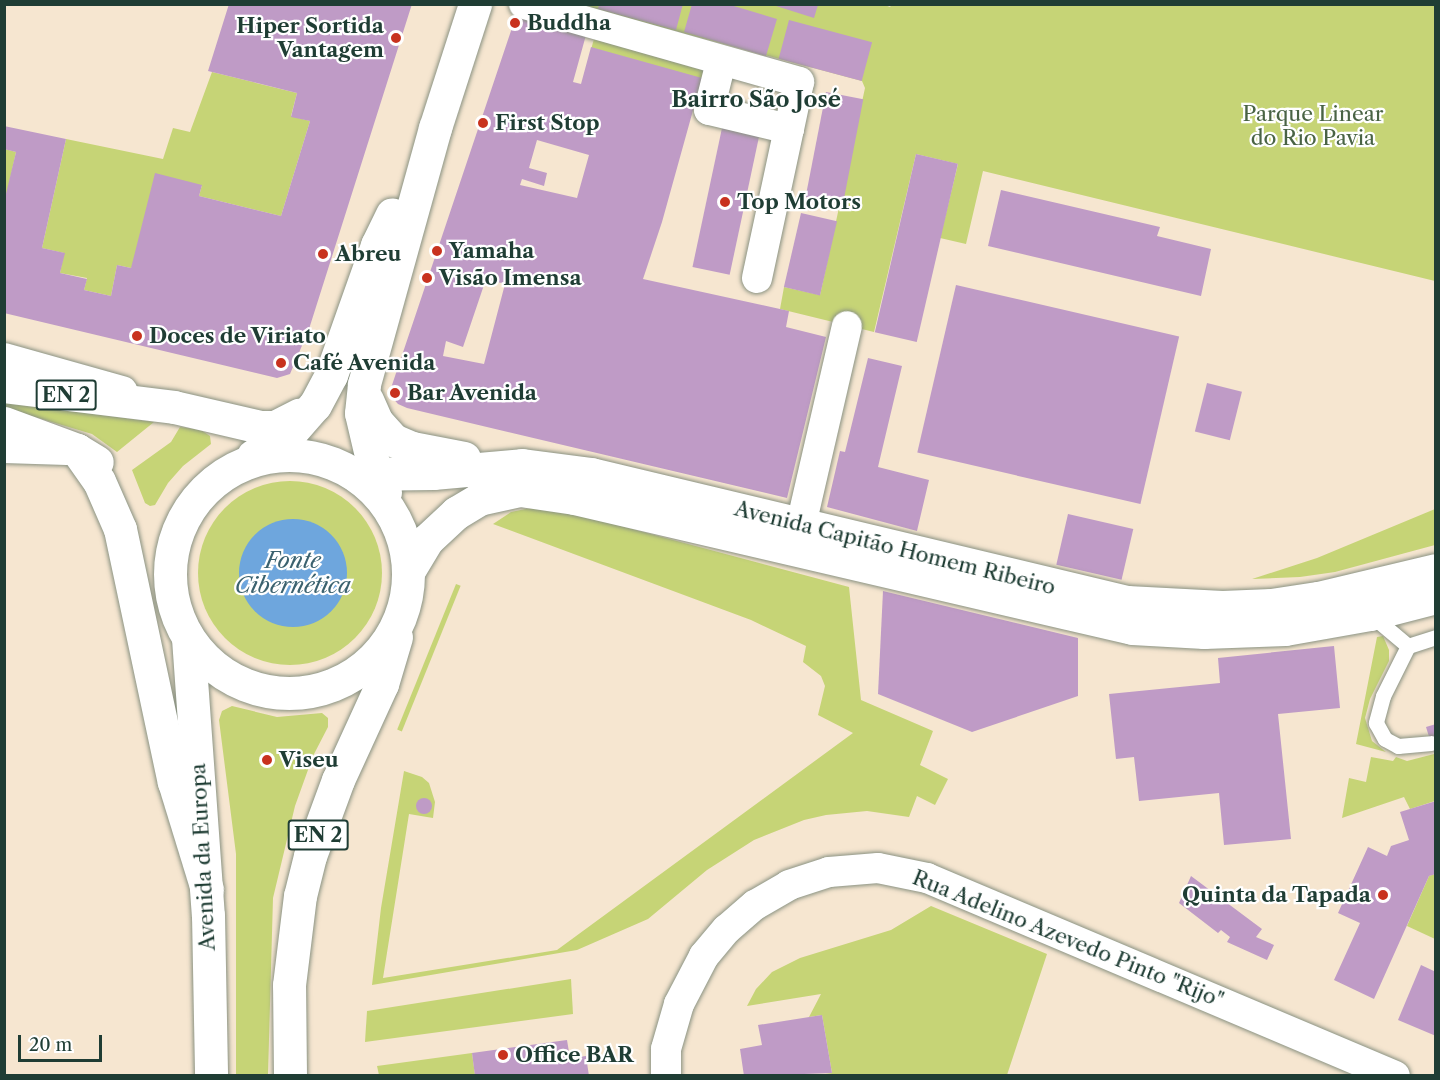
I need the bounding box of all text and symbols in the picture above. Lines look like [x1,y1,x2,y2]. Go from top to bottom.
place label: Buddha [527,10,611,36]
place label: Hiper Sortida Vantagem [236,13,384,63]
marker: Buddha [508,16,522,30]
marker: Hiper Sortida Vantagem [389,31,403,45]
district label: Bairro São José [671,87,841,113]
park label: Parque Linear do Rio Pavia [1242,101,1384,151]
place label: First Stop [495,110,600,136]
marker: First Stop [476,116,490,130]
place label: Top Motors [737,189,861,215]
marker: Top Motors [718,195,732,209]
place label: Yamaha [449,238,534,264]
place label: Abreu [335,241,401,267]
marker: Yamaha [430,244,444,258]
marker: Abreu [316,247,330,261]
place label: Visão Imensa [439,265,582,291]
marker: Visão Imensa [420,271,434,285]
place label: Doces de Viriato [149,323,327,349]
marker: Doces de Viriato [130,329,144,343]
place label: Café Avenida [293,350,436,376]
marker: Café Avenida [274,356,288,370]
road number: EN 2 [34,378,98,412]
place label: Bar Avenida [407,380,538,406]
marker: Bar Avenida [388,386,402,400]
street label: Avenida Capitão Homem Ribeiro [732,496,1058,600]
water label: Fonte Cibernética [235,547,351,598]
place label: Viseu [279,747,339,773]
marker: Viseu [260,753,274,767]
street label: Avenida da Europa [185,762,221,952]
road number: EN 2 [286,818,350,852]
street label: Rua Adelino Azevedo Pinto "Rijo" [908,864,1228,1014]
place label: Quinta da Tapada [1181,882,1371,908]
marker: Quinta da Tapada [1376,888,1390,902]
scale bar [21,1023,105,1061]
text: 20 m [29,1034,72,1056]
place label: Office BAR [515,1042,633,1068]
marker: Office BAR [496,1048,510,1062]

